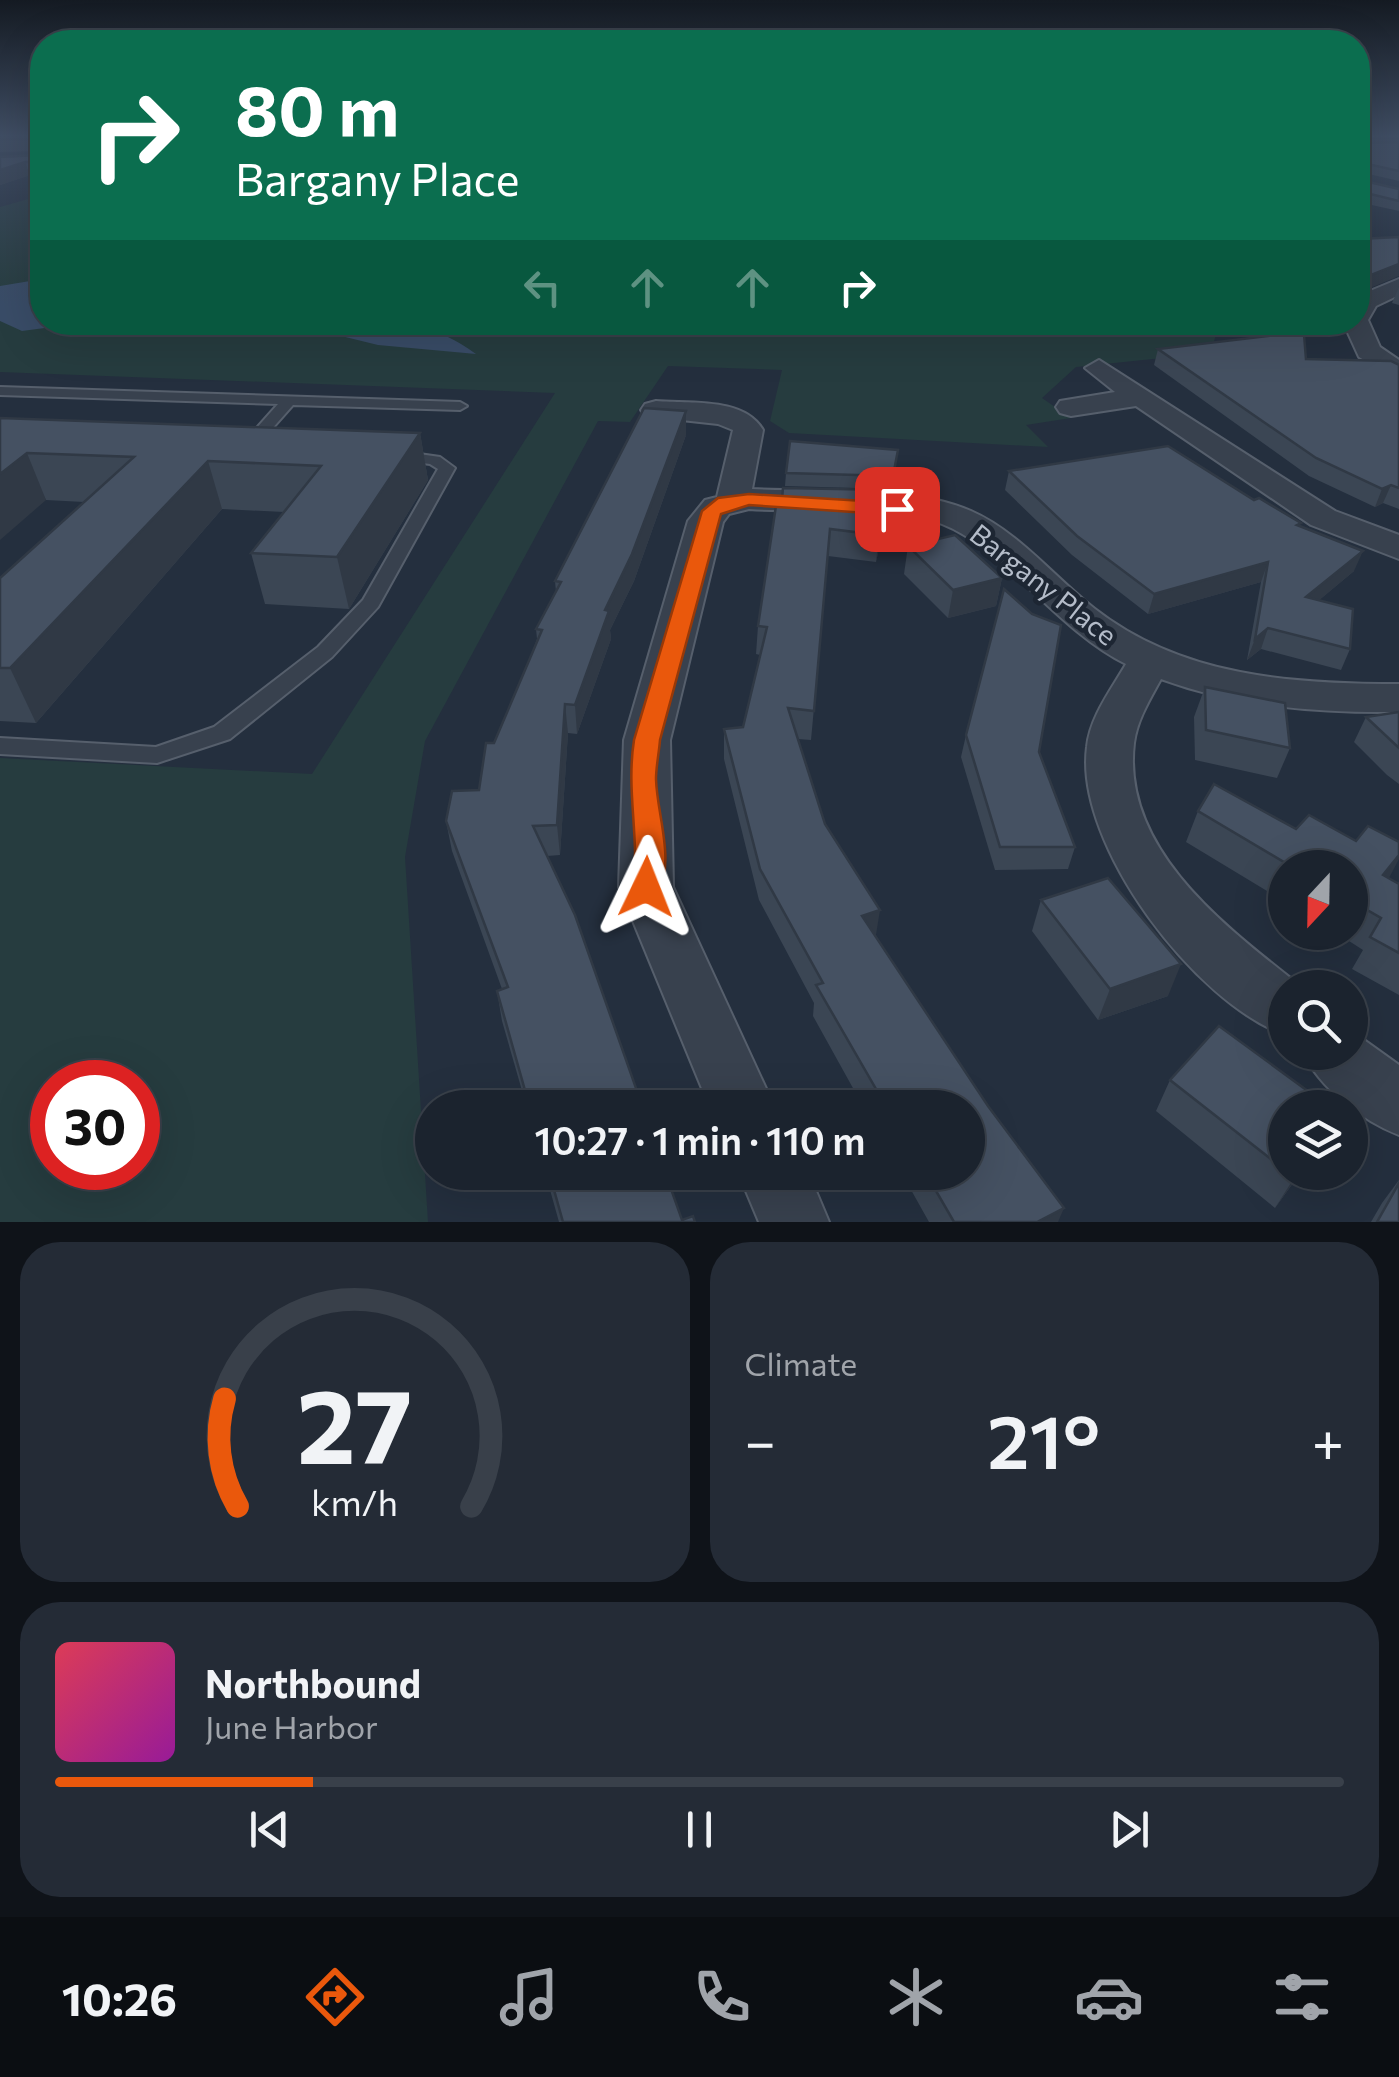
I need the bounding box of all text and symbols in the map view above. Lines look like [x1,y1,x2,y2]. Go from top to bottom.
text: 80 m [235,65,399,150]
icon: right [70,70,200,200]
text: Bargany Place [235,150,520,205]
icon: left [515,260,570,315]
icon: ahead [620,260,675,315]
icon: ahead [725,260,780,315]
icon: right [830,260,885,315]
pin [855,467,940,552]
icon: arrive [870,482,925,537]
street label: Bargany Place [964,516,1124,652]
position arrow [594,835,698,939]
north arrow [1268,850,1368,950]
map controls [1268,850,1368,1190]
button: search [1268,970,1368,1070]
speed limit sign: 30 [30,1060,160,1190]
button: layers [1268,1090,1368,1190]
text: 10:27 · 1 min · 110 m [535,1116,865,1163]
text: Climate [745,1343,857,1383]
text: 27 [297,1358,413,1485]
text: 21° [987,1393,1100,1484]
text: − [745,1406,776,1473]
text: + [1312,1406,1344,1473]
text: km/h [311,1480,398,1523]
text: Northbound [205,1659,421,1706]
text: June Harbor [205,1706,378,1746]
icon: previous [242,1802,297,1857]
icon: pause [672,1802,727,1857]
icon: next [1102,1802,1157,1857]
icon: directions [300,1962,370,2032]
icon: music [494,1962,564,2032]
icon: phone [687,1962,757,2032]
icon: climate [881,1962,951,2032]
icon: car [1074,1962,1144,2032]
icon: filters [1267,1962,1337,2032]
text: 10:26 [62,1970,177,2025]

